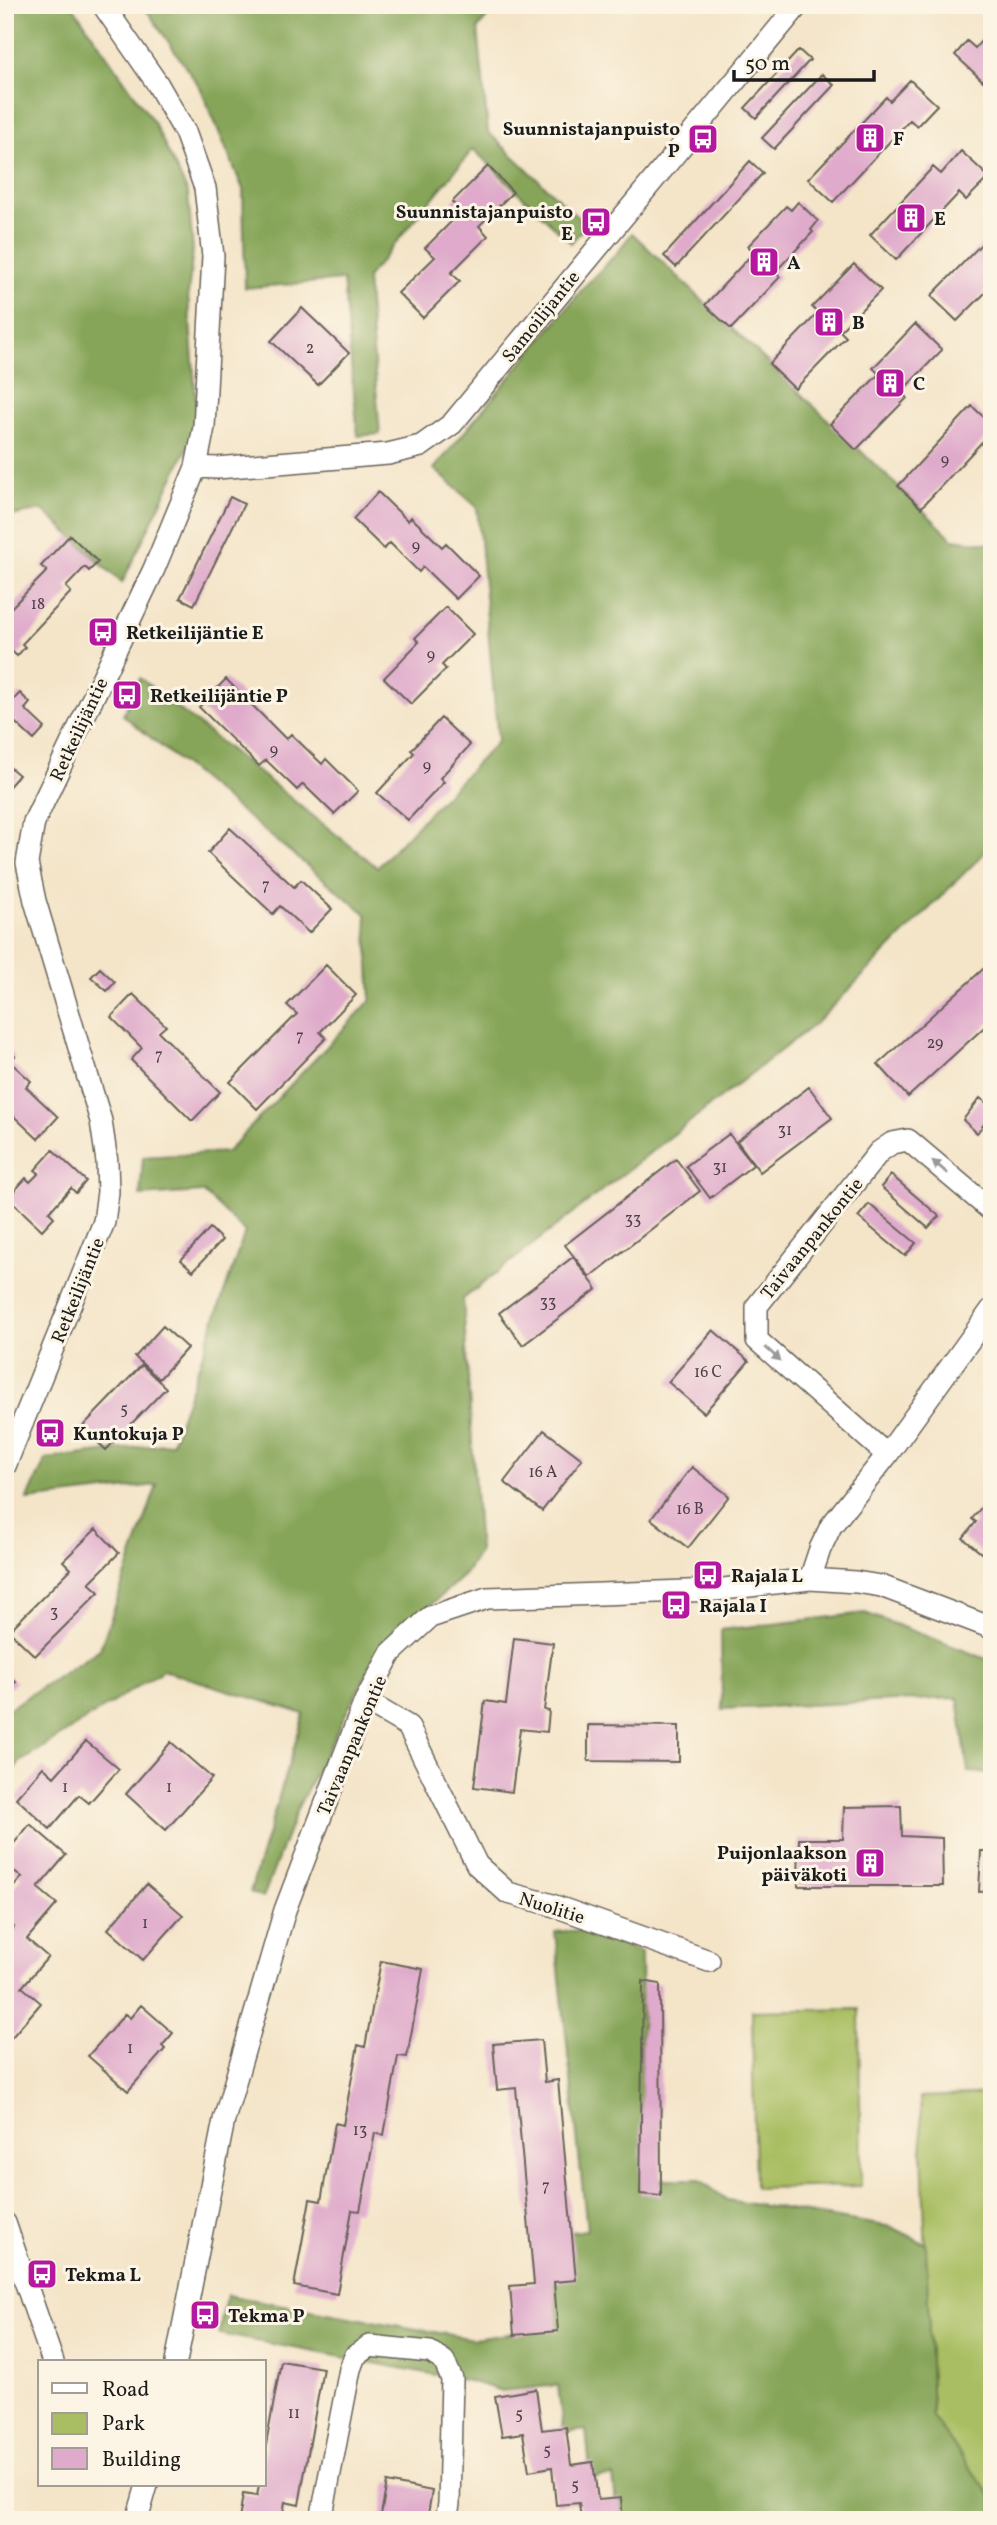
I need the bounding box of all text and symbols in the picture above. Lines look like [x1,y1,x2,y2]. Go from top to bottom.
scale bar [734,38,874,82]
text: 50 m [745,50,790,79]
place label: Suunnistajanpuisto P [503,117,680,165]
building icon: F [853,121,887,155]
bus stop icon: Suunnistajanpuisto P [686,122,720,156]
place label: F [893,127,904,153]
place label: Suunnistajanpuisto E [396,200,573,248]
building icon: E [894,201,928,235]
bus stop icon: Suunnistajanpuisto E [579,205,613,239]
place label: E [934,207,946,233]
building icon: A [747,245,781,279]
place label: A [787,251,801,277]
street label: Samoilijantie [496,266,587,369]
building icon: B [812,305,846,339]
place label: B [852,311,865,337]
house number: 2 [306,338,314,360]
building icon: C [873,366,907,400]
place label: C [913,372,925,398]
house number: 9 [941,450,949,472]
house number: 9 [412,536,420,558]
house number: 18 [31,594,45,616]
bus stop icon: Retkeilijäntie E [86,615,120,649]
place label: Retkeilijäntie E [126,621,264,647]
house number: 9 [427,645,435,667]
street label: Retkeilijäntie [44,674,115,786]
bus stop icon: Retkeilijäntie P [110,678,144,712]
place label: Retkeilijäntie P [150,684,288,710]
house number: 9 [270,740,278,762]
house number: 9 [423,756,431,778]
house number: 7 [262,875,270,897]
house number: 7 [296,1026,304,1048]
house number: 29 [927,1033,943,1055]
house number: 7 [155,1045,163,1067]
house number: 31 [778,1120,792,1142]
house number: 31 [713,1157,727,1179]
one-way arrow [931,1160,948,1175]
street label: Taivaanpankontie [755,1173,870,1306]
house number: 33 [625,1209,641,1231]
street label: Retkeilijäntie [46,1234,112,1347]
house number: 33 [540,1292,556,1314]
one-way arrow [764,1346,782,1362]
house number: 16 C [694,1362,722,1384]
house number: 5 [120,1399,128,1421]
bus stop icon: Kuntokuja P [33,1416,67,1450]
place label: Kuntokuja P [73,1422,184,1448]
house number: 16 A [529,1462,557,1484]
house number: 16 B [676,1499,704,1521]
bus stop icon: Rajala L [691,1558,725,1592]
place label: Rajala L [731,1564,804,1590]
bus stop icon: Rajala I [659,1588,693,1622]
place label: Rajala I [699,1594,767,1620]
house number: 3 [50,1602,58,1624]
street label: Taivaanpankontie [312,1672,394,1820]
house number: 1 [62,1777,68,1799]
house number: 1 [166,1777,172,1799]
place label: Puijonlaakson päiväkoti [717,1841,847,1889]
building icon: Puijonlaakson päiväkoti [853,1846,887,1880]
street label: Nuolitie [515,1887,588,1931]
house number: 1 [142,1913,148,1935]
house number: 1 [127,2038,133,2060]
house number: 13 [353,2120,367,2142]
house number: 7 [542,2176,550,2198]
bus stop icon: Tekma L [25,2257,59,2291]
place label: Tekma L [65,2263,142,2289]
bus stop icon: Tekma P [188,2298,222,2332]
place label: Tekma P [228,2304,305,2330]
legend [38,2360,266,2486]
text: Road [102,2376,149,2405]
house number: 11 [288,2403,300,2425]
house number: 5 [515,2404,523,2426]
text: Park [102,2410,145,2439]
house number: 5 [543,2440,551,2462]
text: Building [102,2446,181,2475]
house number: 5 [571,2475,579,2497]

